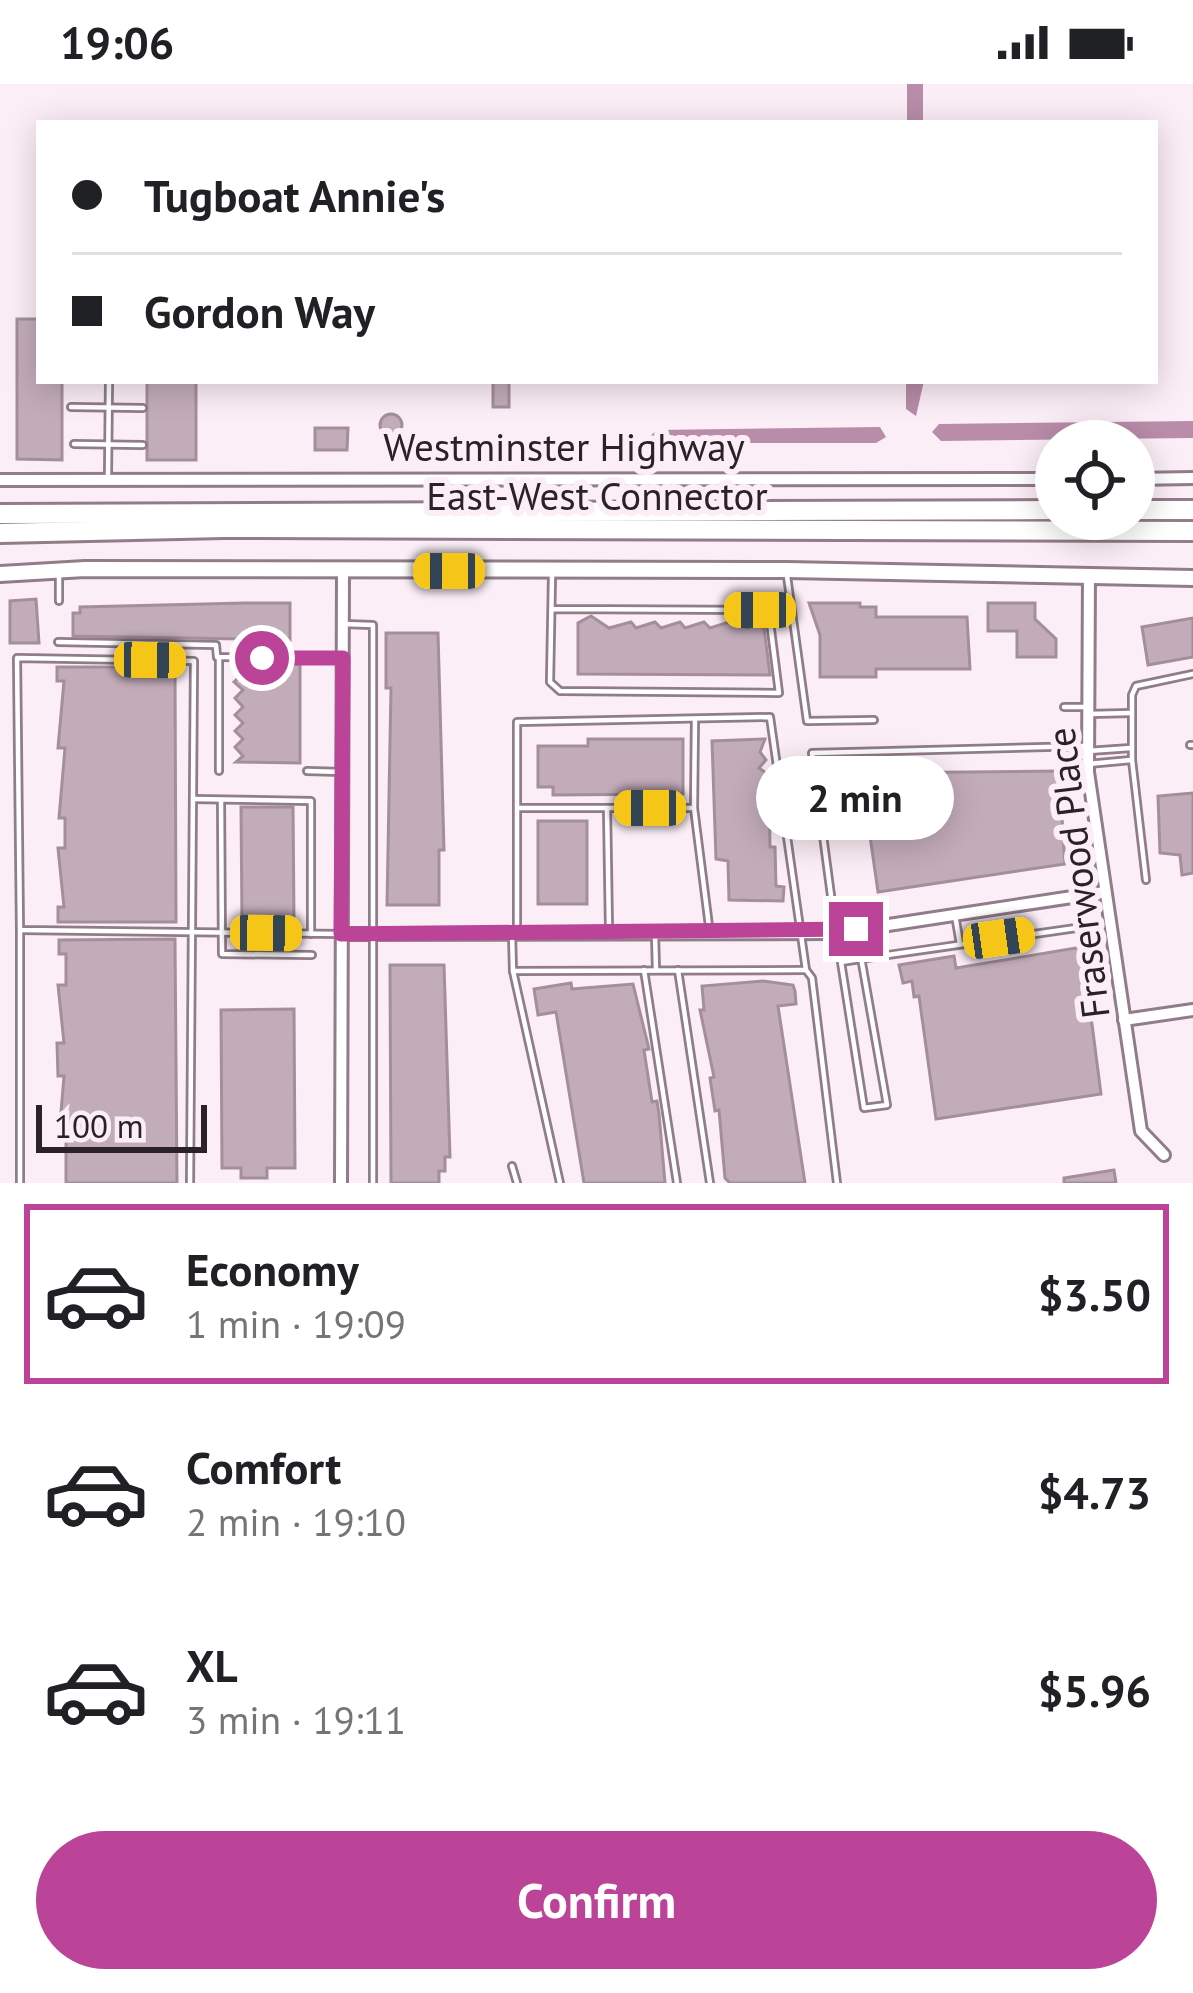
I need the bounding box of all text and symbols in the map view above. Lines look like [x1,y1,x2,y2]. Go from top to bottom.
text: 19:06 [60,13,174,71]
text: Tugboat Annie's [144,166,445,224]
text: Gordon Way [144,282,375,340]
map controls [1035,420,1155,540]
button: locate [1035,420,1155,540]
street label: Westminster Highway [383,421,745,472]
street label: East-West Connector [426,470,768,521]
car [413,553,485,589]
car [724,592,796,628]
route start [235,631,289,685]
car [114,641,186,679]
street label: Fraserwood Place [1034,725,1121,1021]
callout: 2 min [757,755,955,839]
text: 2 min [807,772,903,823]
car [614,790,686,826]
route end [829,902,883,956]
car [230,914,302,952]
car [961,915,1037,961]
scale bar [36,1099,207,1152]
text: 100 m [54,1104,144,1147]
icon: car [42,1240,150,1348]
text: Economy [186,1240,359,1298]
text: $3.50 [1038,1265,1151,1323]
text: 1 min · 19:09 [186,1298,406,1349]
icon: car [42,1438,150,1546]
text: Comfort [186,1438,341,1496]
text: $4.73 [1038,1463,1151,1521]
text: 2 min · 19:10 [186,1496,406,1547]
icon: car [42,1636,150,1744]
text: XL [186,1636,238,1694]
text: $5.96 [1038,1661,1151,1719]
text: 3 min · 19:11 [186,1694,406,1745]
button: Confirm [36,1831,1157,1969]

